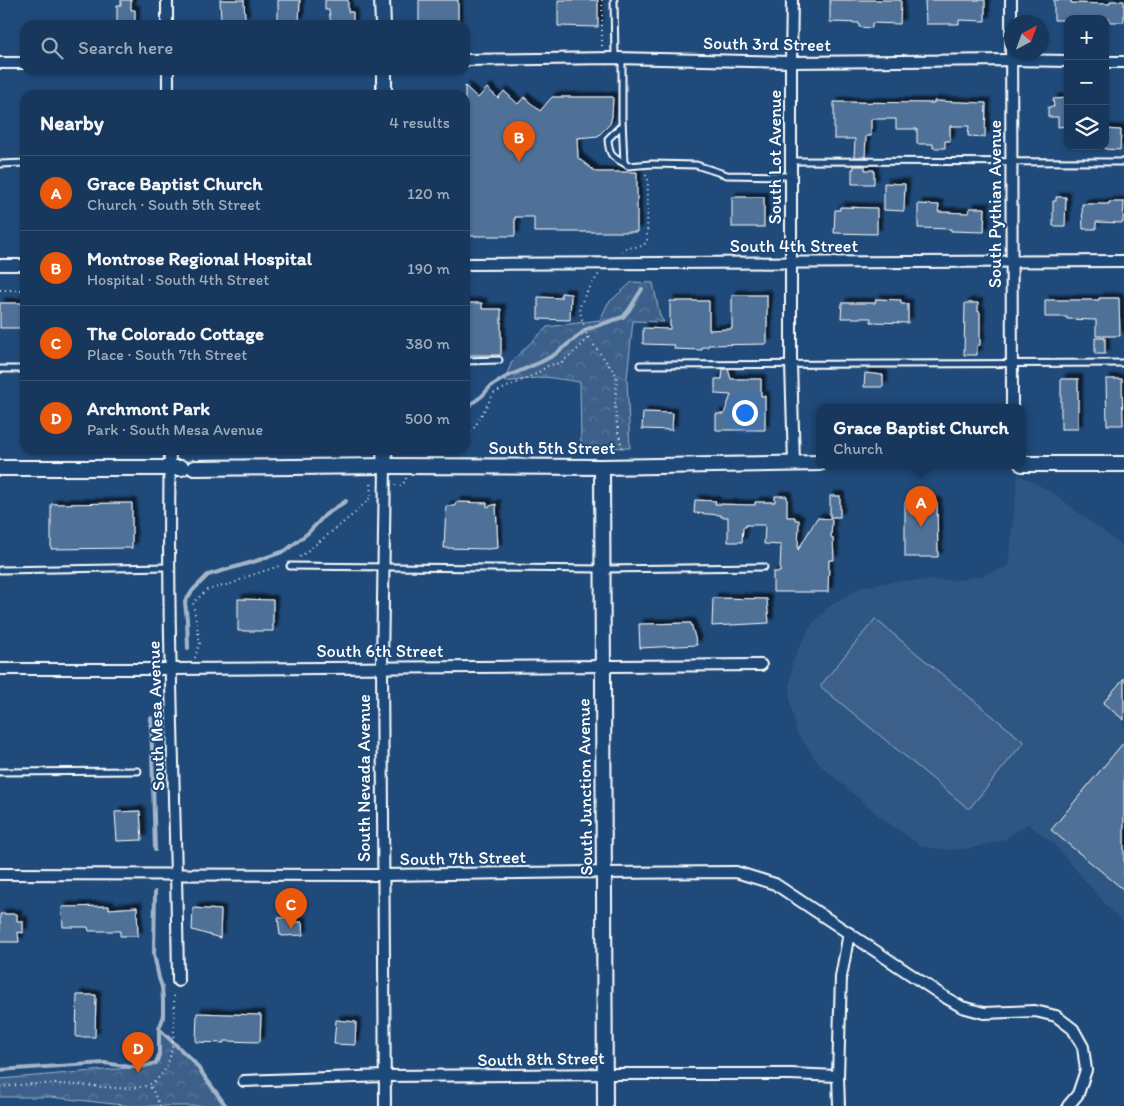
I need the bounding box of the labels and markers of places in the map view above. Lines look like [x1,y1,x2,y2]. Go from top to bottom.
pin: B [503,121,535,162]
pin: A [905,486,937,527]
pin: C [275,888,307,929]
pin: D [122,1032,154,1073]

